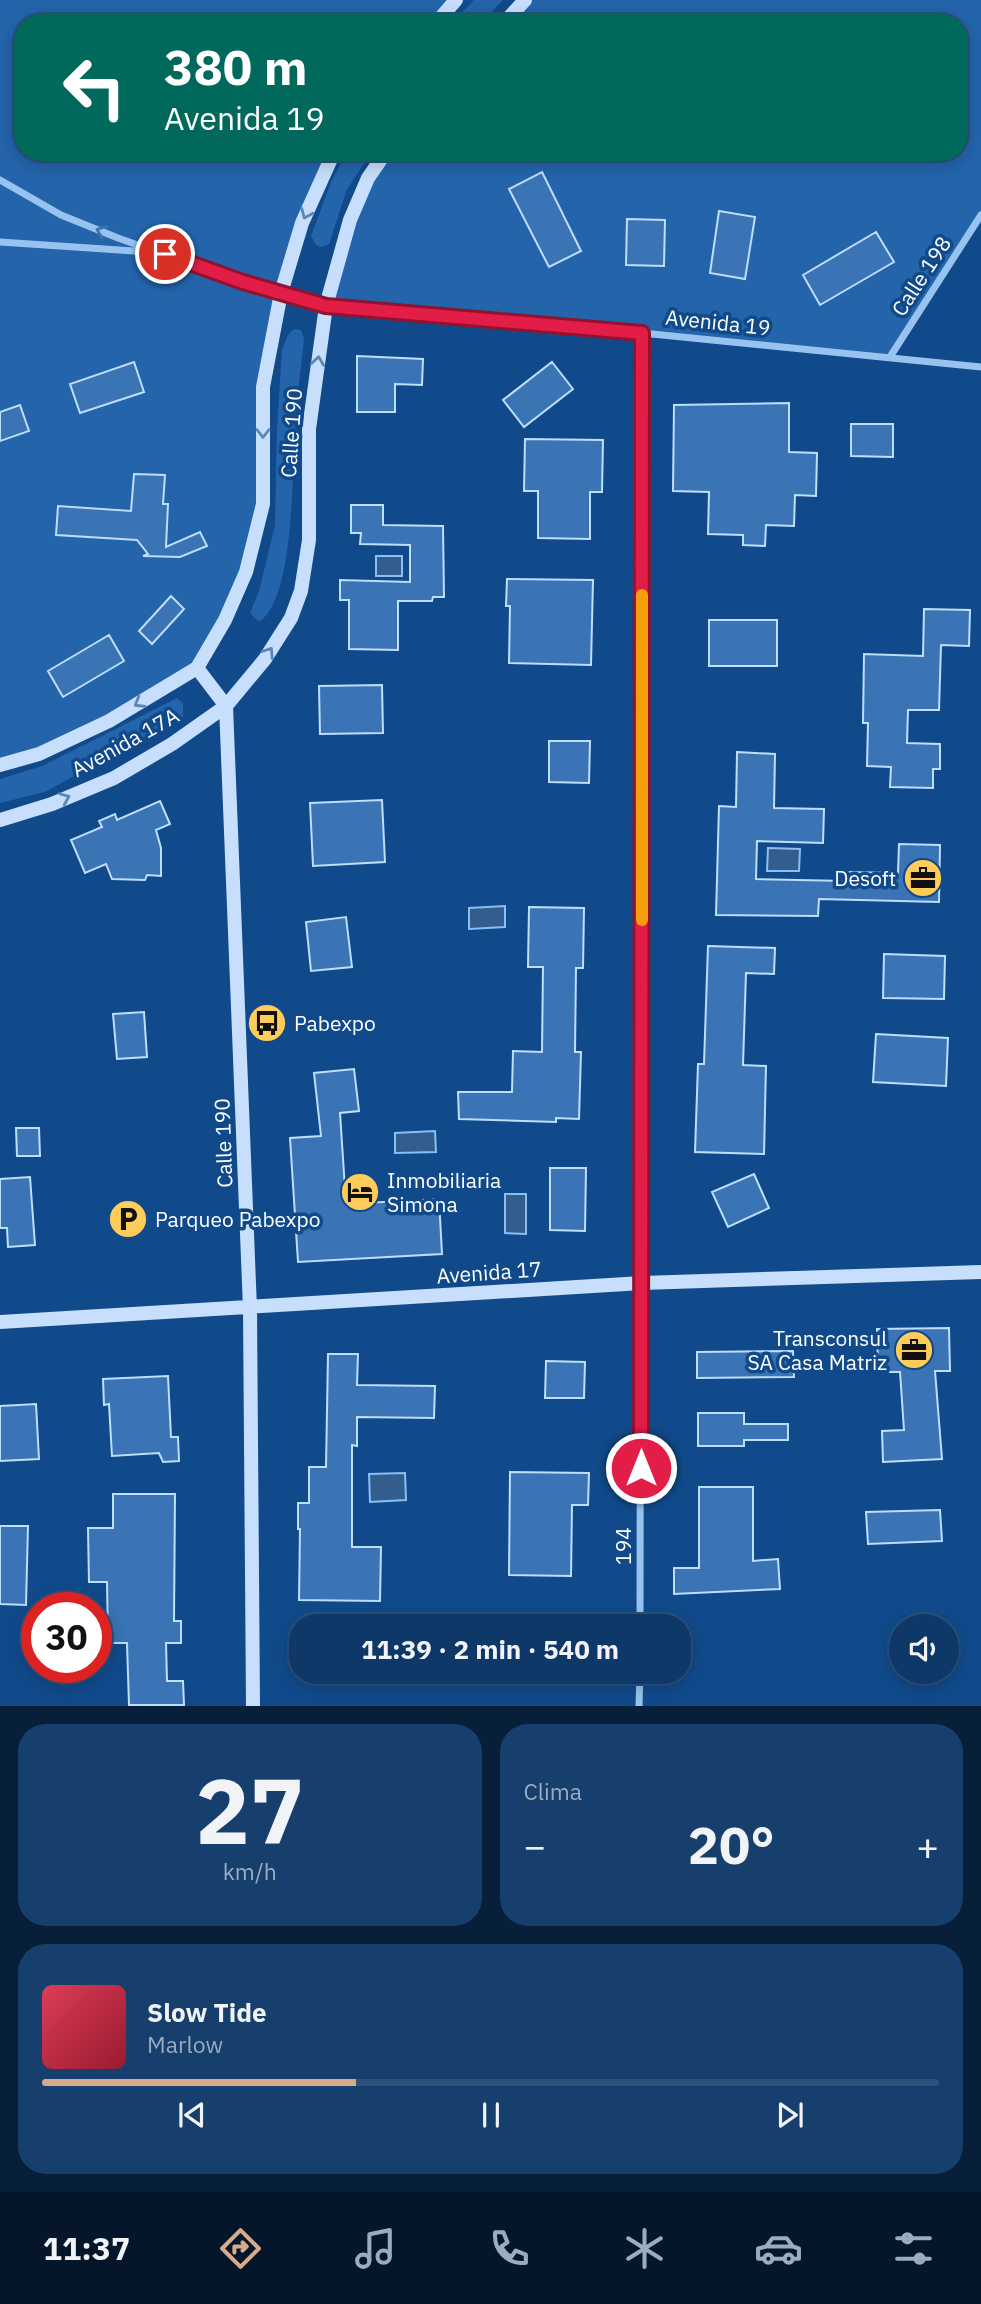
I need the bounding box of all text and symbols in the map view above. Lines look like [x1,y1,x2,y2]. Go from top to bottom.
text: 380 m [164,35,308,98]
icon: left [49,42,140,133]
text: Avenida 19 [164,97,325,139]
one-way arrow [300,207,314,219]
pin [135,224,195,284]
one-way arrow [95,226,107,240]
street label: Calle 198 [885,231,957,321]
icon: arrive [146,235,184,273]
street label: Avenida 19 [664,303,772,341]
one-way arrow [310,355,325,367]
street label: Calle 190 [274,387,308,479]
one-way arrow [255,428,271,439]
one-way arrow [260,647,273,660]
one-way arrow [133,695,146,708]
street label: Avenida 17A [66,701,184,783]
one-way arrow [58,793,70,807]
office icon: Desoft [902,857,944,899]
place label: Desoft [834,864,896,892]
bus stop icon: Pabexpo [246,1002,288,1044]
place label: Pabexpo [294,1009,376,1037]
street label: Calle 190 [207,1098,239,1188]
place label: Inmobiliaria Simona [387,1166,501,1218]
hotel icon: Inmobiliaria Simona [339,1171,381,1213]
parking icon: Parqueo Pabexpo [107,1198,149,1240]
place label: Parqueo Pabexpo [155,1205,320,1233]
street label: Avenida 17 [435,1254,543,1290]
place label: Transconsul SA Casa Matriz [747,1324,887,1376]
office icon: Transconsul SA Casa Matriz [893,1329,935,1371]
position arrow [604,1431,678,1505]
street label: 194 [609,1527,637,1565]
speed limit sign: 30 [21,1592,112,1683]
map controls [889,1614,959,1684]
button: sound [889,1614,959,1684]
text: 11:39 · 2 min · 540 m [361,1632,619,1666]
text: 27 [195,1751,304,1869]
text: Clima [524,1776,582,1806]
text: 20° [688,1811,775,1878]
text: − [524,1821,546,1870]
text: + [916,1821,939,1870]
text: km/h [223,1856,277,1886]
text: Slow Tide [147,1995,267,2029]
text: Marlow [147,2029,223,2059]
icon: previous [173,2096,211,2134]
icon: pause [472,2096,510,2134]
icon: next [771,2096,809,2134]
icon: directions [216,2224,265,2273]
icon: music [351,2224,400,2273]
icon: phone [485,2224,534,2273]
icon: climate [620,2224,669,2273]
icon: car [754,2224,803,2273]
icon: filters [889,2224,938,2273]
text: 11:37 [43,2227,130,2269]

